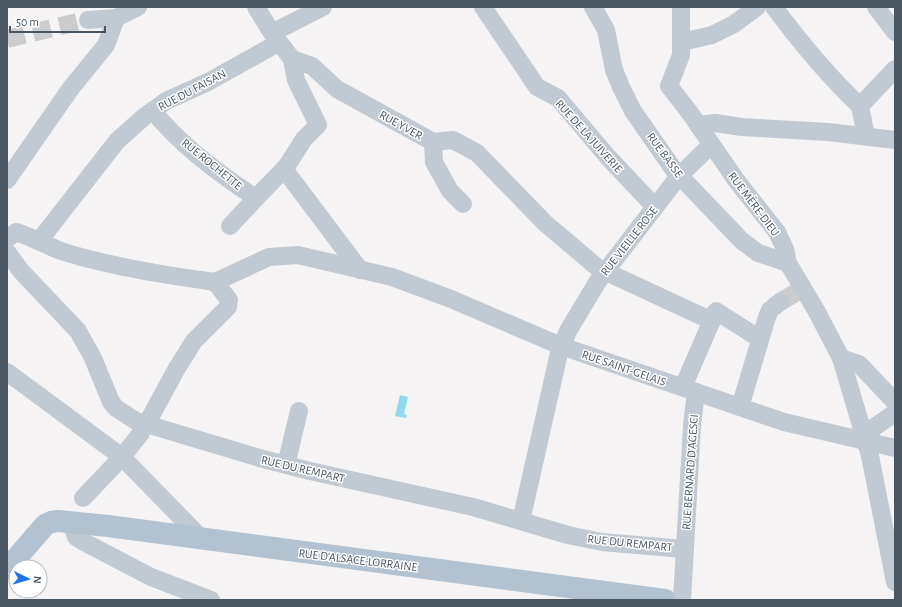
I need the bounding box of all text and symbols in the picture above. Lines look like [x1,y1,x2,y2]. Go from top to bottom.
scale bar [10,8,105,34]
text: 50 m [16,16,39,28]
street label: RUE DU FAISAN [156,67,228,113]
street label: RUE DE LA JUIVERIE [553,97,625,175]
street label: RUE YVER [377,108,425,142]
street label: RUE BASSE [645,130,685,180]
street label: RUE ROCHETTE [180,136,245,192]
street label: RUE MÈRE-DIEU [726,169,783,238]
street label: RUE VIEILLE ROSE [598,204,660,278]
street label: RUE SAINT-GELAIS [580,348,668,388]
street label: RUE BERNARD D'AGESCI [680,414,700,530]
street label: RUE DU REMPART [260,454,346,484]
street label: RUE DU REMPART [587,533,673,553]
street label: RUE D'ALSACE-LORRAINE [298,547,418,573]
north arrow [8,559,48,599]
text: N [32,576,43,584]

